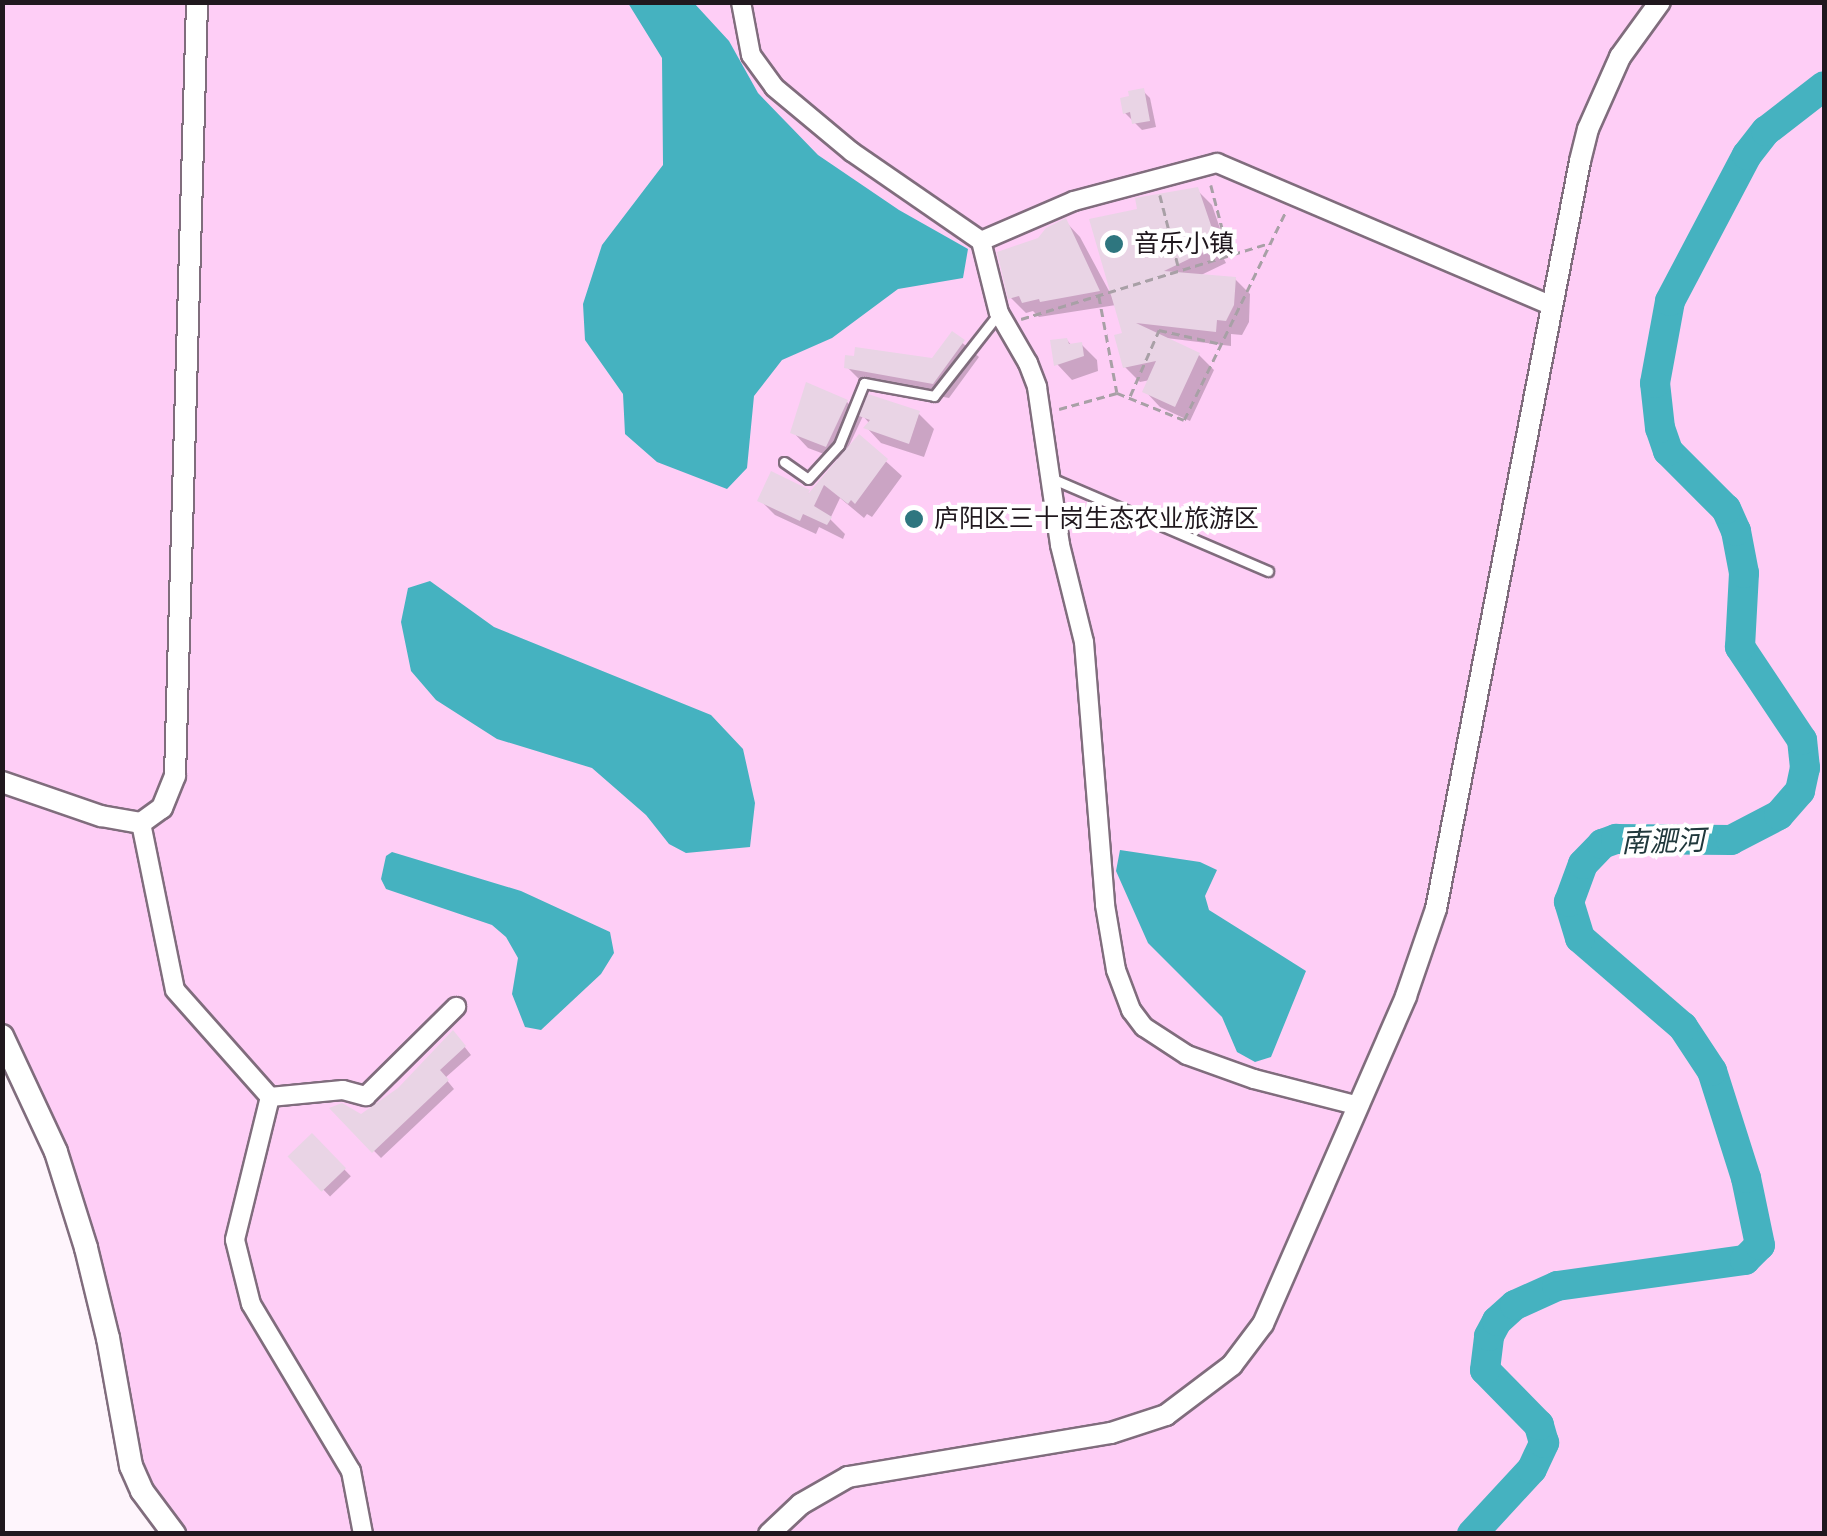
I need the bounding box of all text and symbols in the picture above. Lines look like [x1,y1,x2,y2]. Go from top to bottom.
place label: 音乐小镇 [1134,229,1234,259]
marker: 音乐小镇 [1103,233,1125,255]
place label: 庐阳区三十岗生态农业旅游区 [934,504,1259,534]
marker: 庐阳区三十岗生态农业旅游区 [903,508,925,530]
water label: 南淝河 [1620,824,1706,860]

